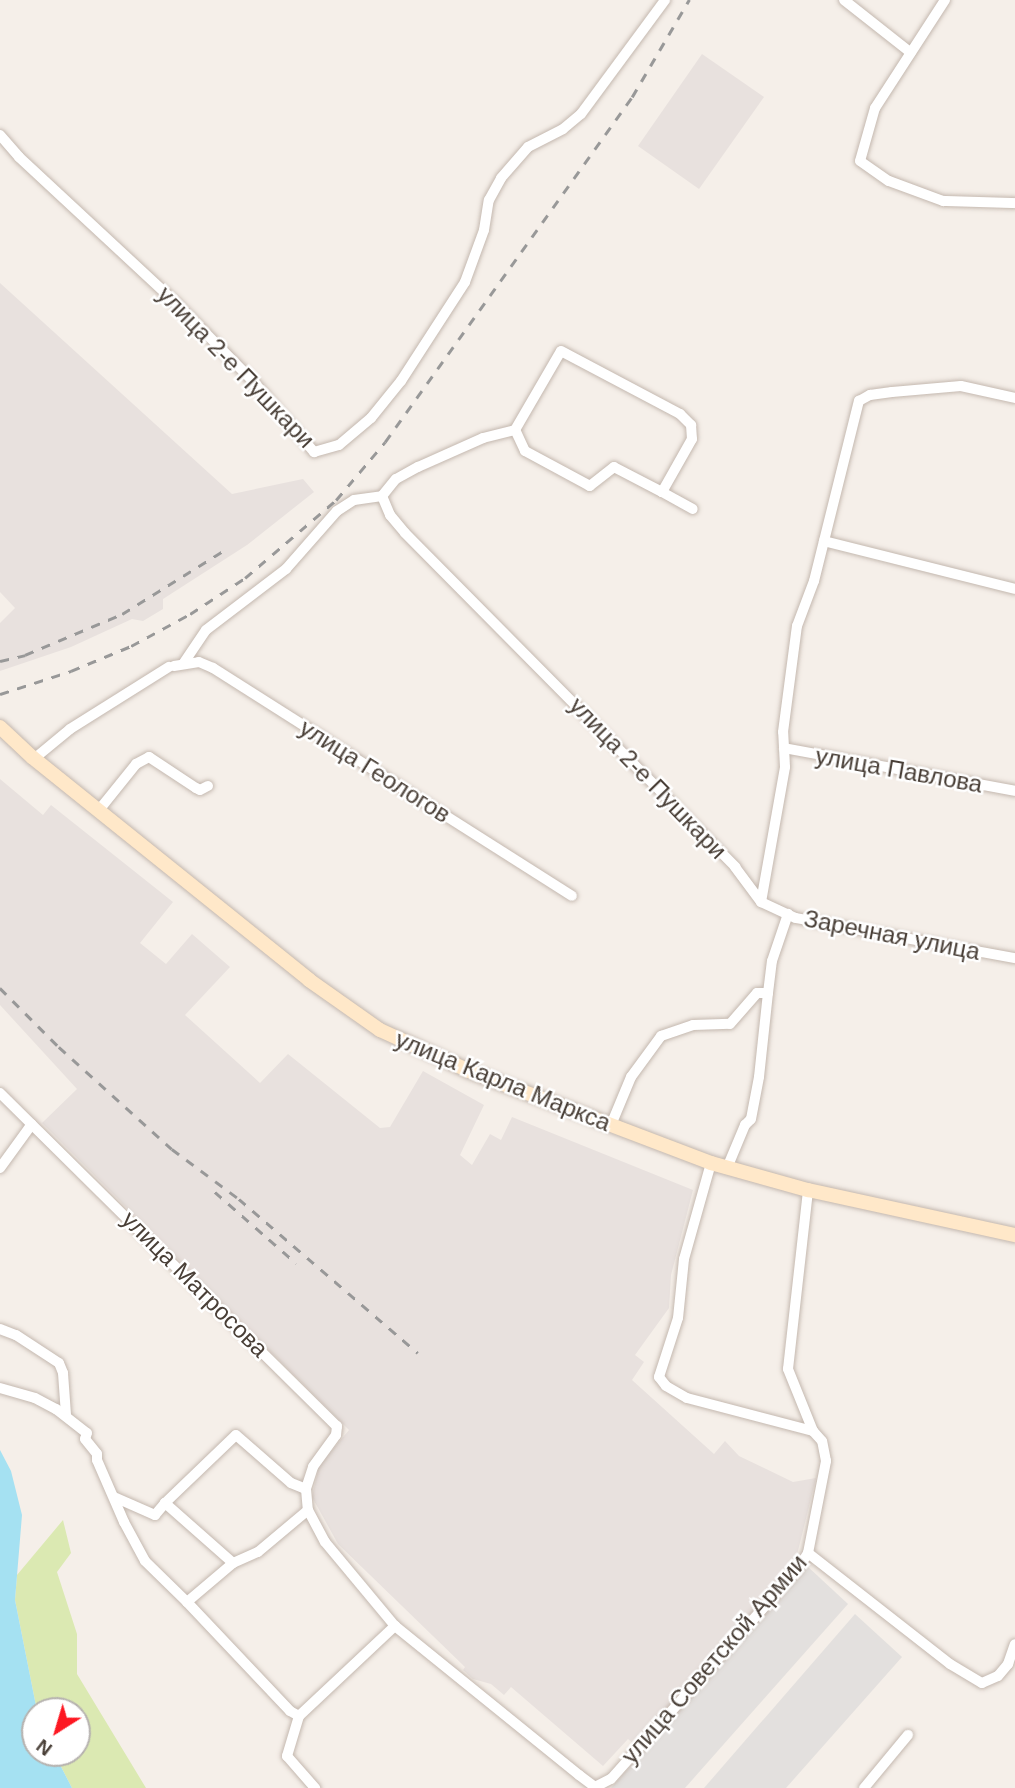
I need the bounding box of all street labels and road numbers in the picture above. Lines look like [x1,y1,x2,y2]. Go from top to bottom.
street label: улица 2-е Пушкари [151,280,321,454]
street label: улица 2-е Пушкари [563,691,733,865]
street label: улица Геологов [294,713,456,829]
street label: улица Павлова [813,741,985,799]
street label: Заречная улица [802,904,982,966]
street label: улица Карла Маркса [391,1025,615,1137]
street label: улица Матросова [116,1205,274,1363]
street label: улица Советской Армии [615,1548,813,1770]

